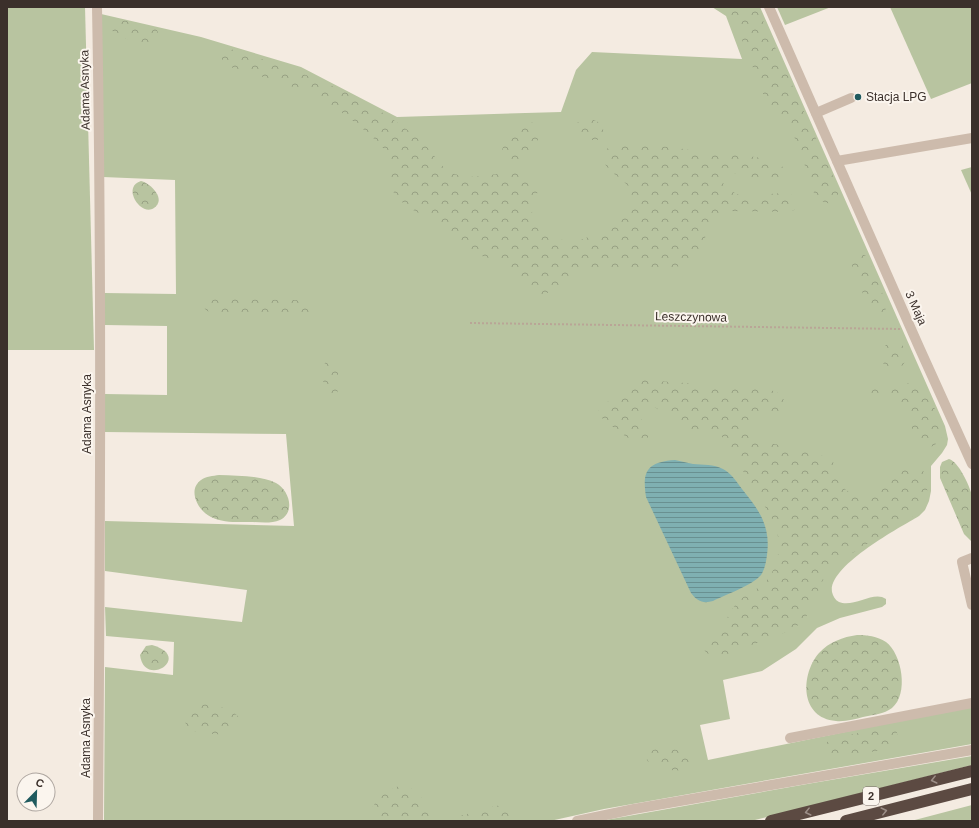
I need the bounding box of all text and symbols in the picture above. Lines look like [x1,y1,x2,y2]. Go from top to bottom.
street label: Adama Asnyka [77,50,93,130]
place label: Stacja LPG [866,90,927,104]
marker: Stacja LPG [853,92,863,102]
street label: 3 Maja [902,289,930,328]
street label: Leszczynowa [655,309,727,325]
street label: Adama Asnyka [80,374,94,454]
street label: Adama Asnyka [79,698,93,778]
north arrow [16,772,56,812]
text: С [34,776,46,790]
one-way arrow [931,776,937,784]
road number: 2 [863,787,879,805]
one-way arrow [805,807,812,816]
one-way arrow [881,808,888,816]

